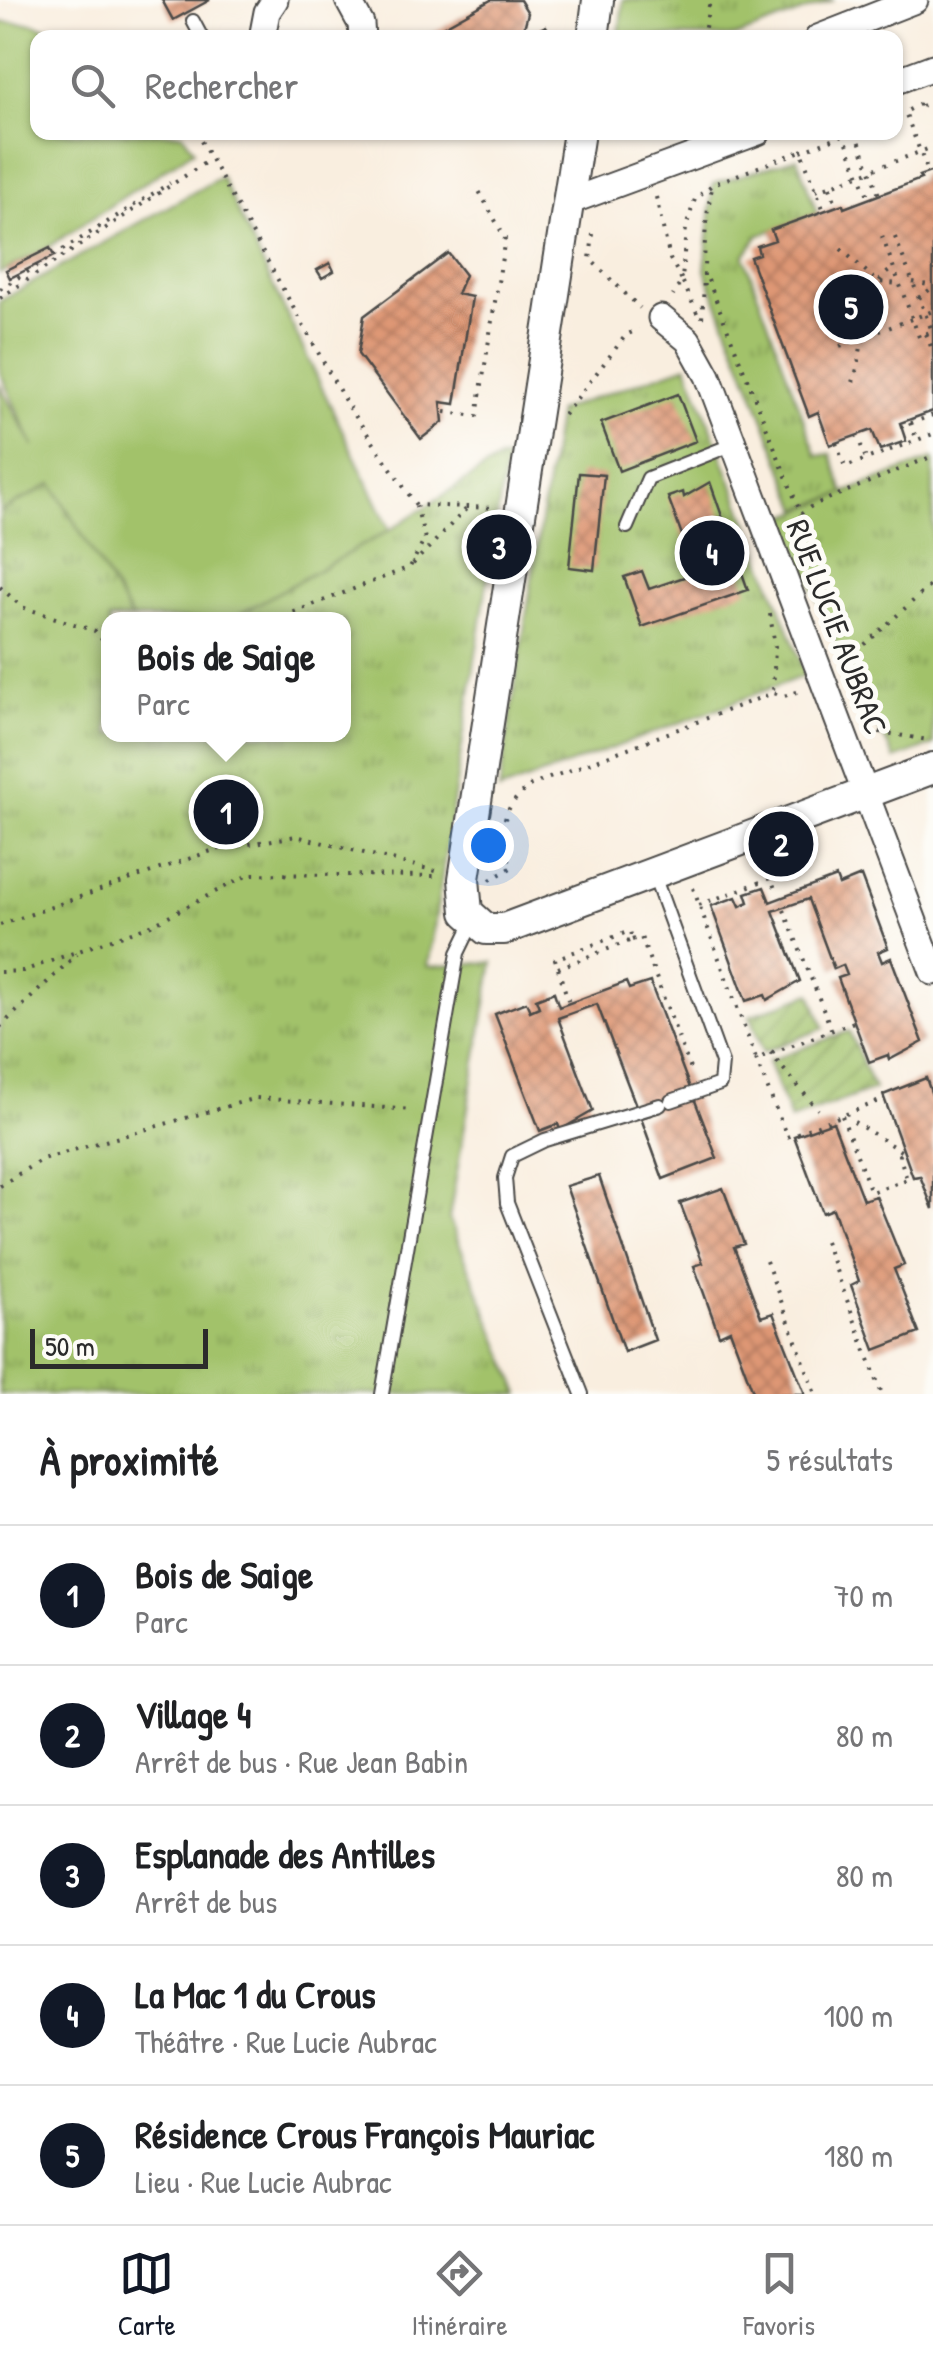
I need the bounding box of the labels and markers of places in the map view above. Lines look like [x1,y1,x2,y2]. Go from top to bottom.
pin: 5 [818,270,884,344]
pin: 3 [466,510,532,584]
pin: 4 [680,516,744,590]
pin: 1 [194,774,258,850]
pin: 2 [748,806,814,882]

